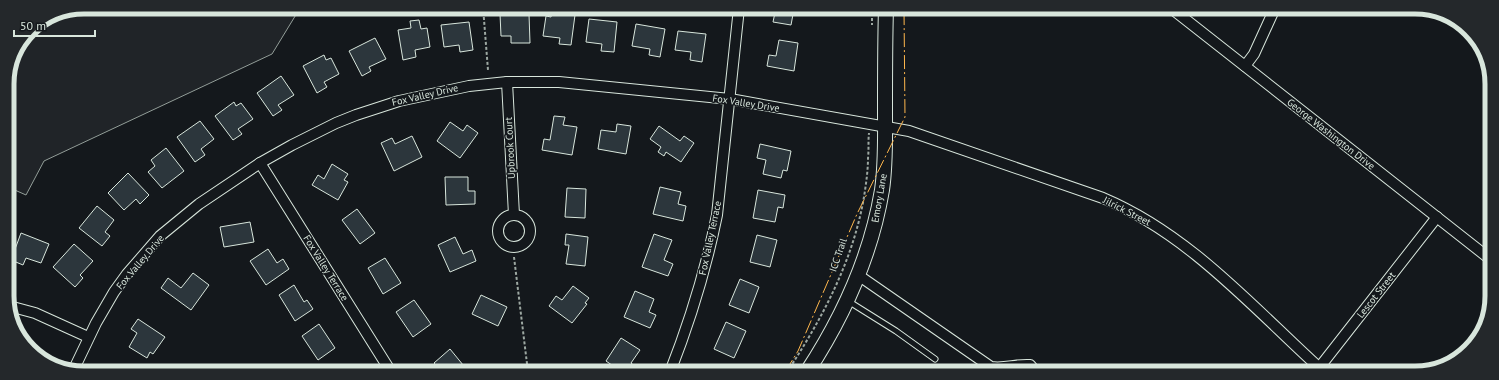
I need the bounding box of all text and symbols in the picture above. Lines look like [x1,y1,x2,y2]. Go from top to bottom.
scale bar [14,12,95,38]
text: 50 m [20,18,46,33]
street label: Fox Valley Drive [391,81,459,109]
street label: Fox Valley Drive [712,91,780,115]
street label: George Washington Drive [1284,96,1378,172]
street label: Upbrook Court [502,116,518,179]
street label: Emory Lane [868,172,890,224]
street label: Jilrick Street [1100,193,1154,229]
street label: Fox Valley Terrace [696,200,724,276]
street label: Fox Valley Drive [113,232,167,292]
street label: Fox Valley Terrace [300,233,352,303]
street label: ICC Trail [826,237,850,273]
street label: Lescot Street [1354,269,1398,321]

